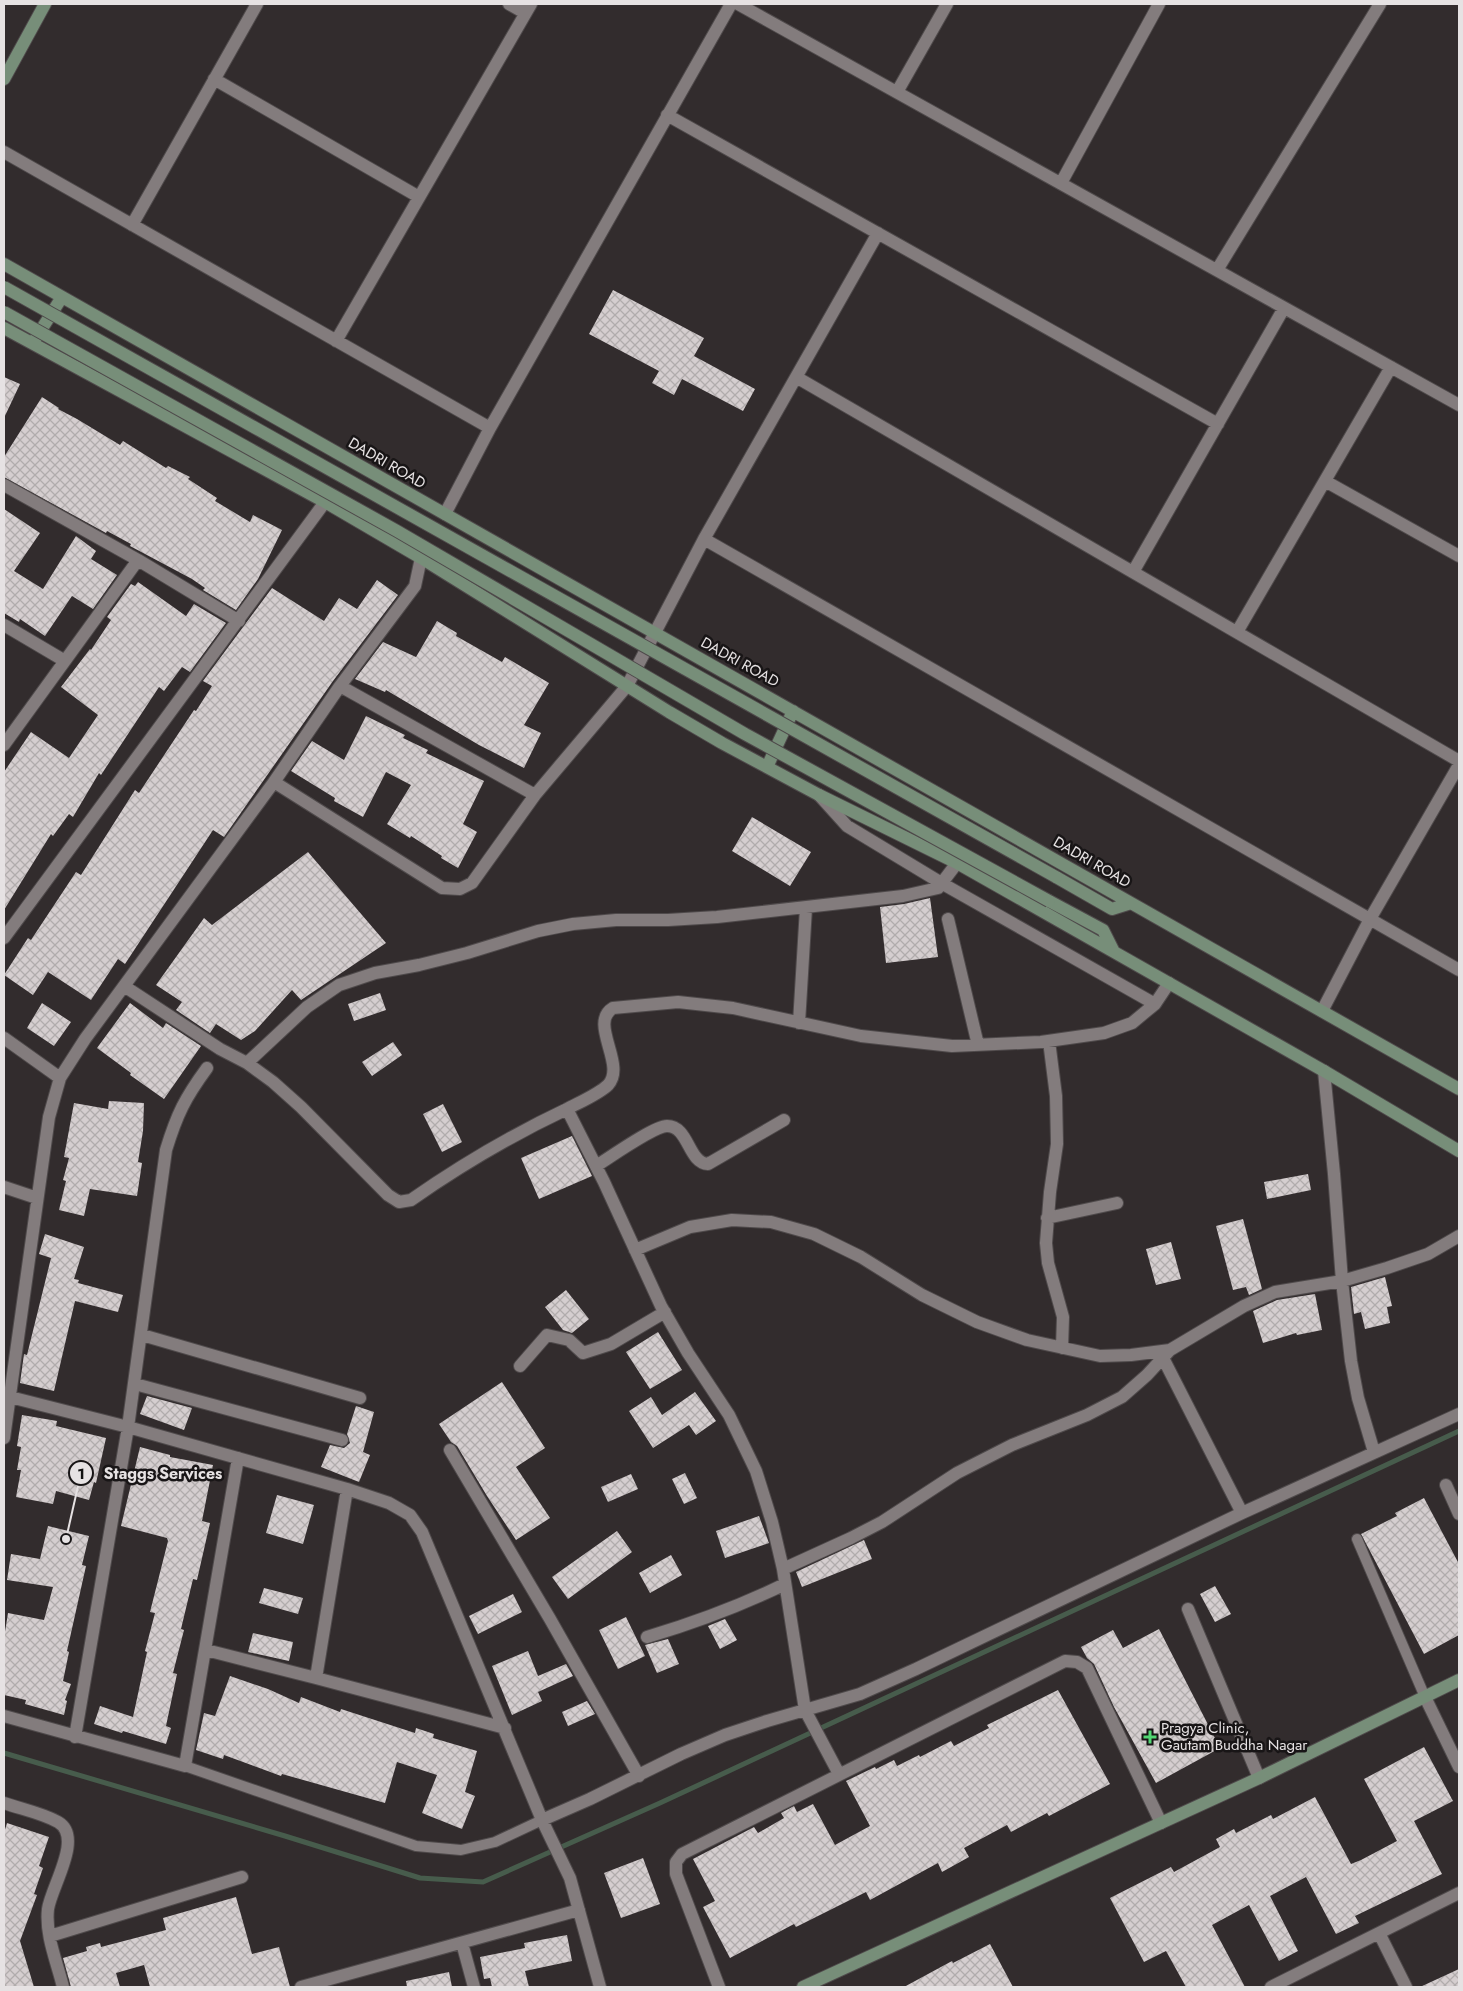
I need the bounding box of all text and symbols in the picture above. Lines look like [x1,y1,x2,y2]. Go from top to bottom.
street label: DADRI ROAD [344,432,430,494]
street label: DADRI ROAD [697,631,783,693]
street label: DADRI ROAD [1049,831,1135,893]
callout: Staggs Services [69,1458,233,1489]
text: Staggs Services [104,1462,222,1485]
text: 1 [77,1463,85,1485]
place label: Pragya Clinic, Gautam Buddha Nagar [1161,1717,1308,1756]
marker: Pragya Clinic, Gautam Buddha Nagar [1143,1730,1157,1744]

